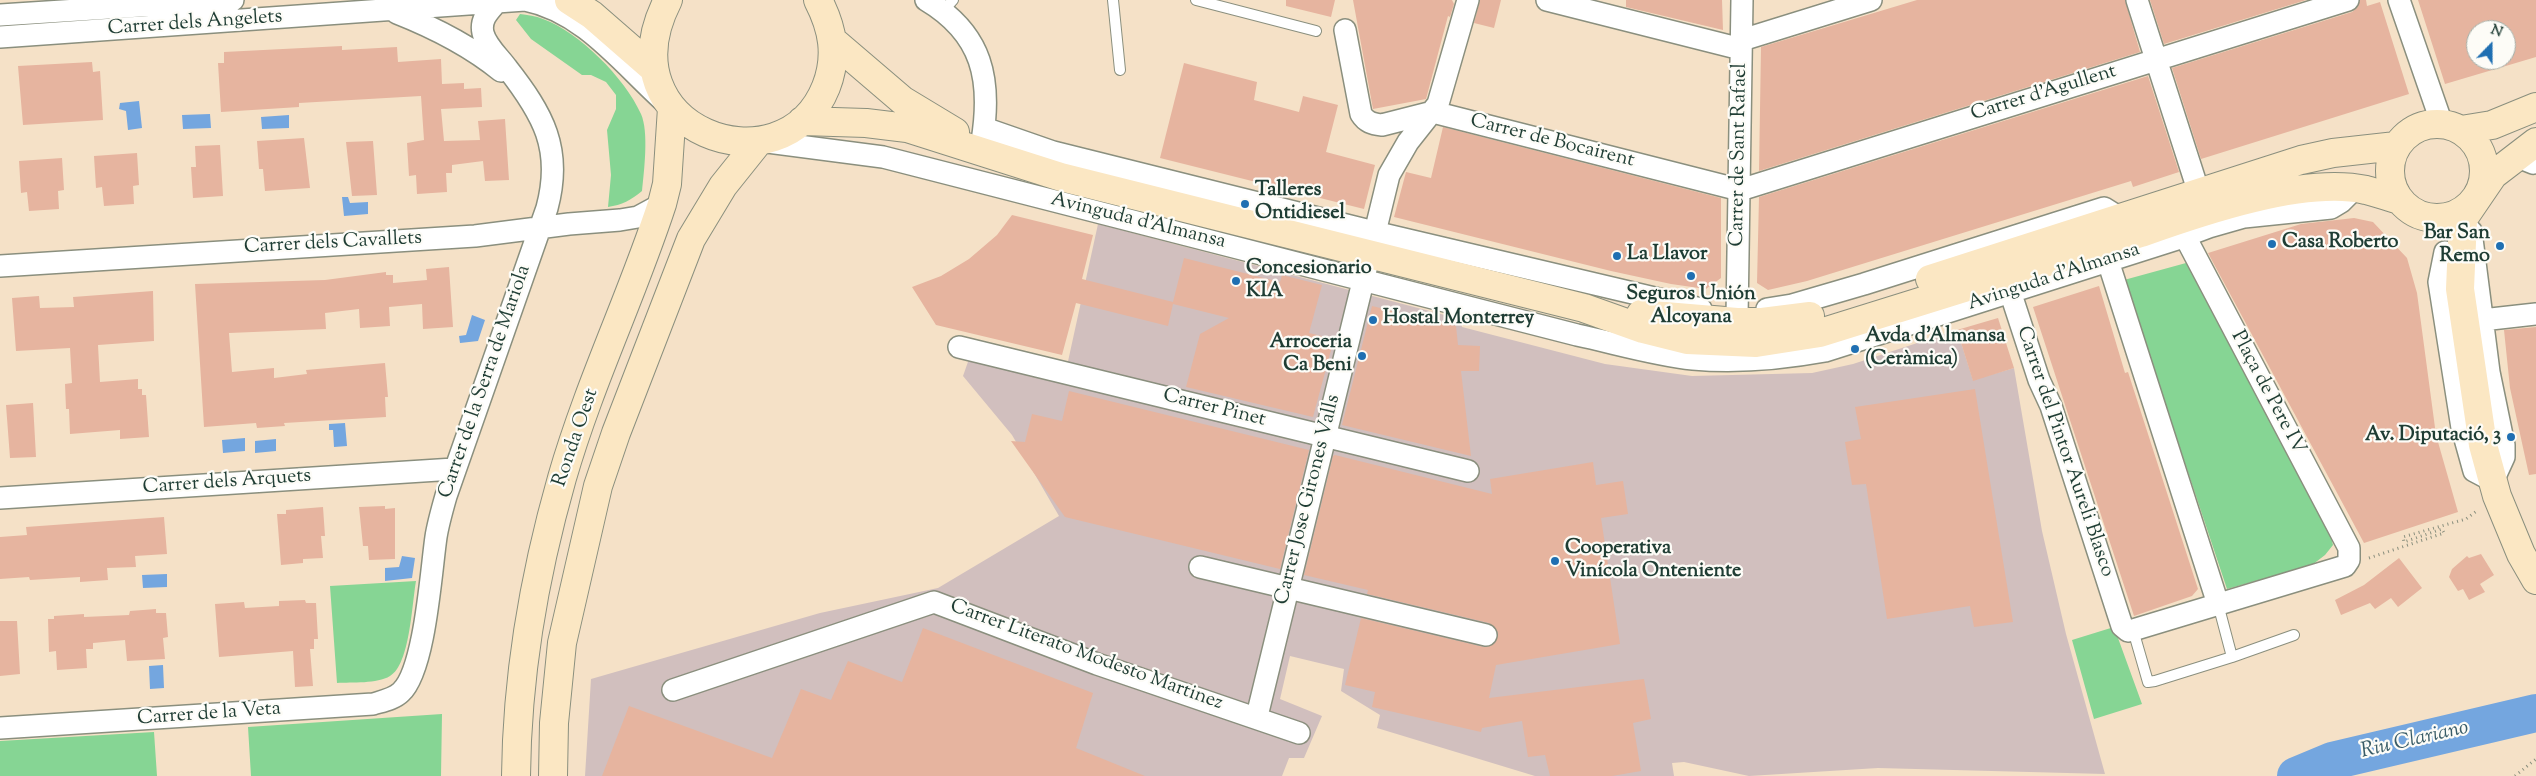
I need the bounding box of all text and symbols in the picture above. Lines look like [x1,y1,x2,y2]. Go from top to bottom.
street label: Carrer dels Angelets [107,6,283,42]
north arrow [2466,20,2516,70]
text: N [2487,21,2505,43]
street label: Carrer d'Agullent [1968,60,2120,128]
street label: Carrer de Sant Rafael [1726,63,1754,247]
street label: Carrer de Bocairent [1467,110,1637,174]
place label: Talleres Ontidiesel [1255,180,1345,227]
street label: Avinguda d'Almansa [1048,189,1228,255]
marker: Talleres Ontidiesel [1239,198,1251,210]
place label: Bar San Remo [2424,223,2490,270]
street label: Carrer dels Cavallets [243,227,423,261]
place label: Casa Roberto [2282,232,2398,256]
marker: Casa Roberto [2266,238,2278,250]
street label: Avinguda d'Almansa [1965,239,2143,317]
marker: Bar San Remo [2494,240,2506,252]
place label: La Llavor [1627,244,1707,268]
marker: La Llavor [1611,250,1623,262]
place label: Concesionario KIA [1246,258,1372,305]
street label: Carrer de la Serra de Mariola [435,262,537,502]
marker: Seguros Unión Alcoyana [1685,270,1697,282]
marker: Concesionario KIA [1230,275,1242,287]
place label: Seguros Unión Alcoyana [1626,284,1756,331]
place label: Hostal Monterrey [1383,308,1534,332]
marker: Hostal Monterrey [1367,314,1379,326]
street label: Carrer del Pintor Aureli Blasco [2010,324,2118,580]
place label: Avda d'Almansa (Ceràmica) [1865,326,2005,373]
street label: Plaça de Pere IV [2224,327,2310,459]
place label: Arroceria Ca Beni [1269,332,1352,379]
marker: Avda d'Almansa (Ceràmica) [1849,343,1861,355]
marker: Arroceria Ca Beni [1356,350,1368,362]
street label: Carrer Pinet [1160,385,1268,433]
street label: Ronda Oest [549,386,605,490]
street label: Carrer Jose Girones Valls [1271,392,1347,608]
place label: Av. Diputació, 3 [2365,425,2501,449]
marker: Av. Diputació, 3 [2505,431,2517,443]
street label: Carrer dels Arquets [142,465,312,501]
place label: Cooperativa Vinícola Onteniente [1565,538,1741,585]
marker: Cooperativa Vinícola Onteniente [1549,555,1561,567]
street label: Carrer Literato Modesto Martinez [946,595,1226,717]
street label: Carrer de la Veta [136,698,282,732]
water label: Riu Clariano [2359,716,2471,766]

